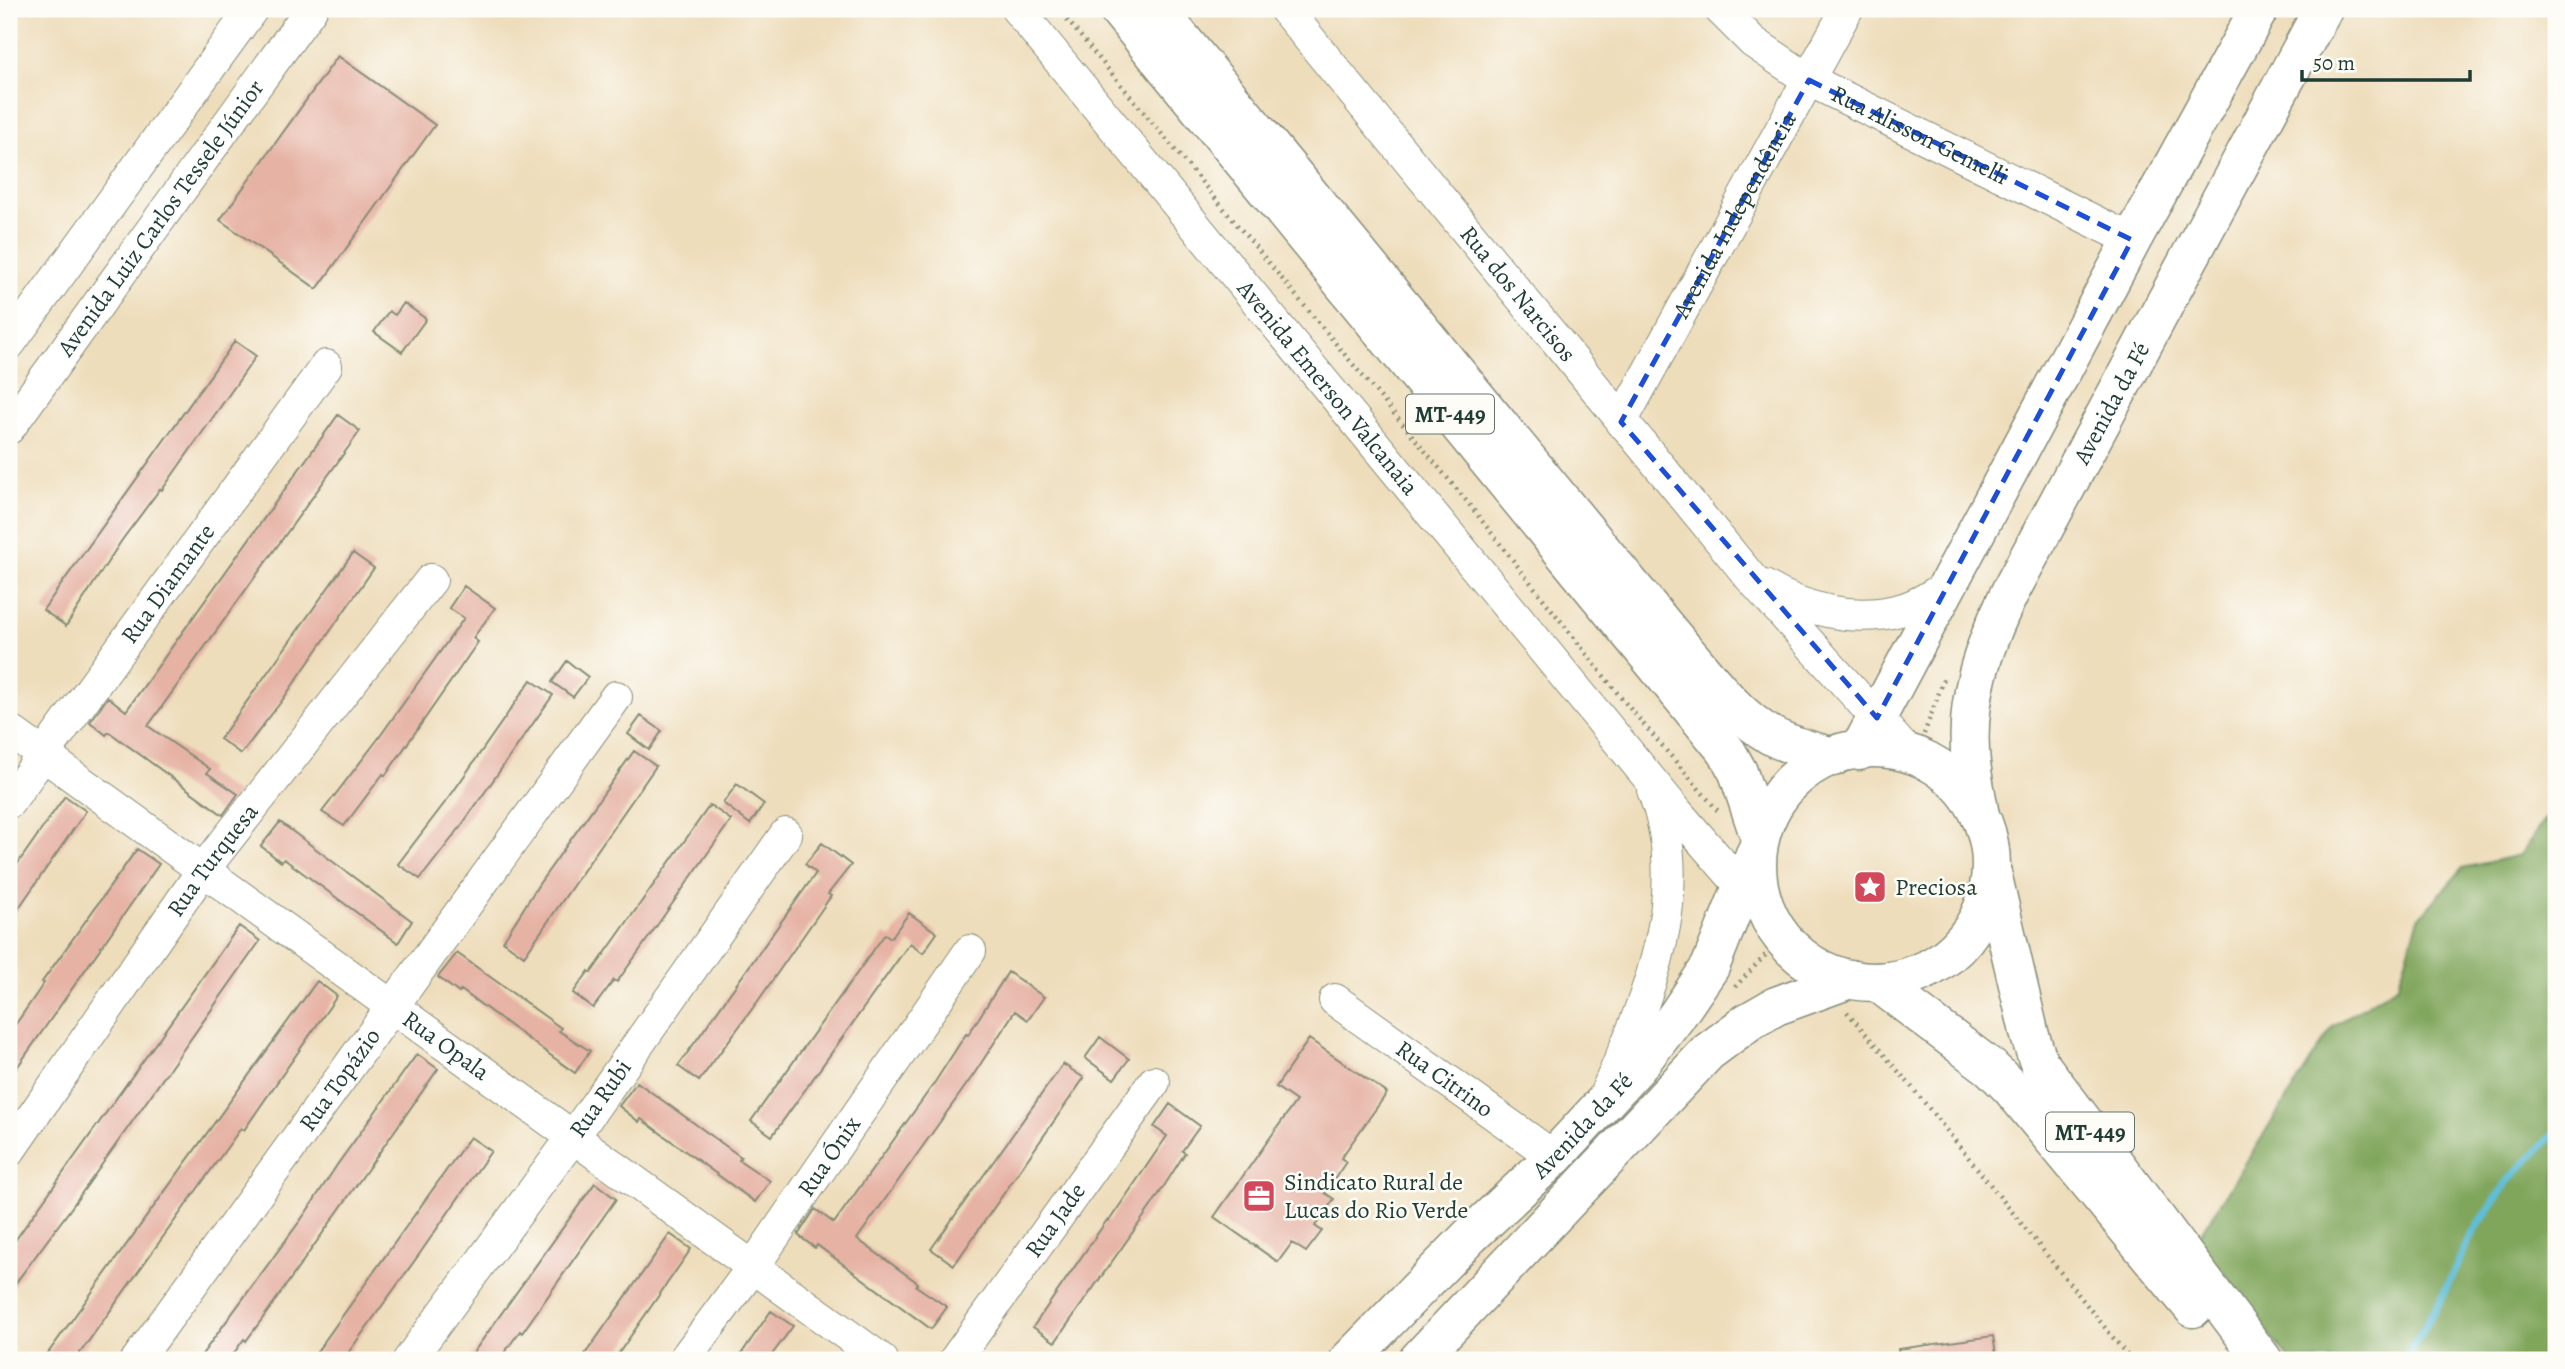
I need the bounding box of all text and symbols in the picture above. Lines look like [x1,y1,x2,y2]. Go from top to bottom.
scale bar [2302,38,2470,82]
text: 50 m [2313,49,2355,77]
street label: Avenida Luiz Carlos Tessele Júnior [49,73,271,364]
street label: Rua Alisson Gemelli [1826,78,2014,192]
street label: Avenida Independência [1665,106,1804,325]
street label: Rua dos Narcisos [1453,219,1584,369]
street label: Avenida Emerson Valcanaia [1230,273,1427,503]
street label: Avenida da Fé [2065,337,2157,471]
road number: MT-449 [1406,394,1494,434]
street label: Rua Diamante [113,517,222,650]
street label: Rua Turquesa [159,796,266,923]
place icon: Preciosa [1851,868,1889,906]
place label: Preciosa [1895,871,1978,903]
street label: Rua Opala [396,1003,497,1088]
street label: Rua Topázio [291,1021,388,1138]
street label: Rua Citrino [1389,1033,1500,1125]
street label: Rua Rubi [562,1053,639,1144]
street label: Avenida da Fé [1524,1066,1640,1186]
street label: Rua Ónix [790,1109,868,1203]
road number: MT-449 [2046,1112,2134,1152]
place label: Sindicato Rural de Lucas do Rio Verde [1284,1166,1468,1226]
street label: Rua Jade [1017,1176,1093,1264]
office icon: Sindicato Rural de Lucas do Rio Verde [1240,1177,1278,1215]

